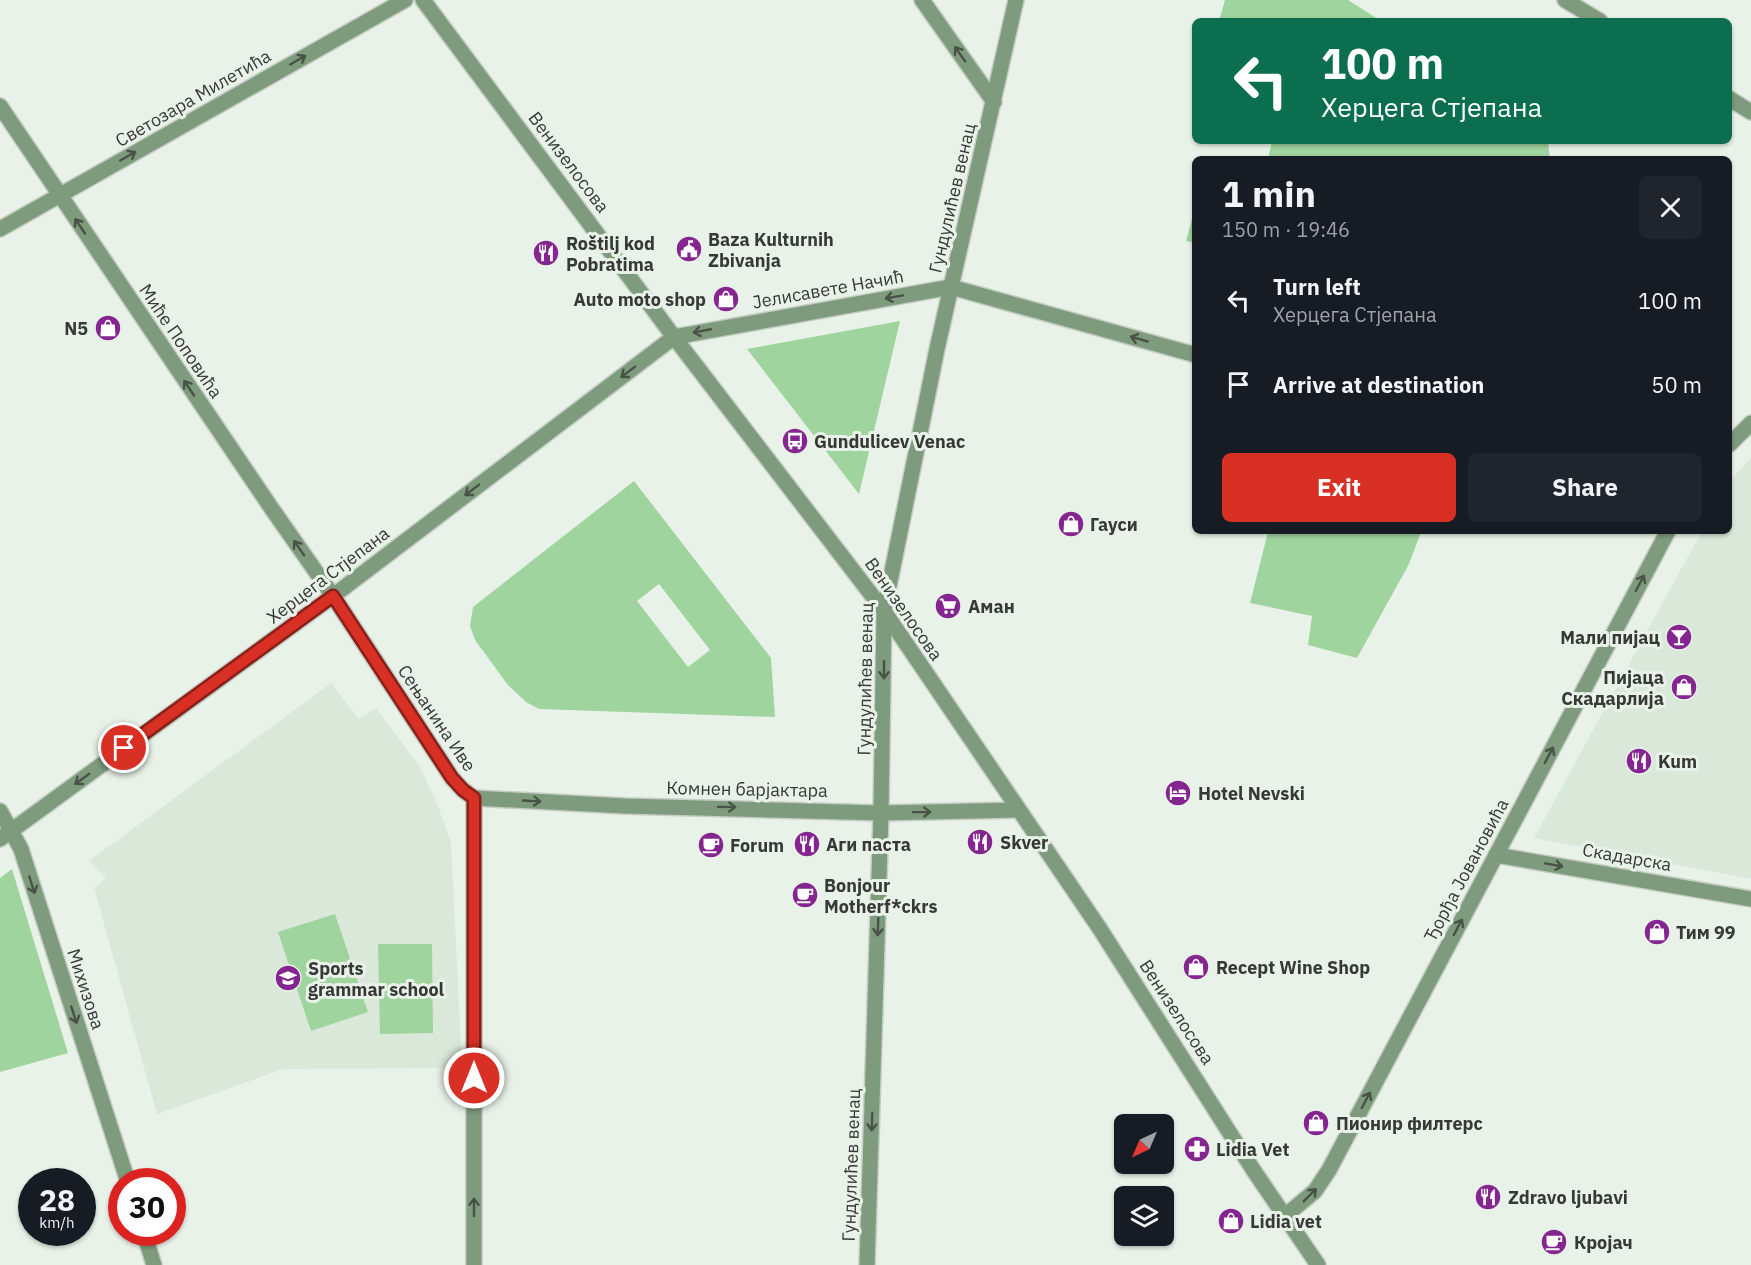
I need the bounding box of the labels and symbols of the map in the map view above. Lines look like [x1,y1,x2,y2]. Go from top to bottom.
street label: Светозара Милетића [111,44,275,152]
one-way arrow [954,47,966,63]
one-way arrow [289,54,306,66]
street label: Венизелосова [524,107,615,217]
street label: Гундулићев венац [924,121,980,275]
one-way arrow [119,150,136,162]
one-way arrow [74,219,86,235]
place label: Baza Kulturnih Zbivanja [708,228,834,272]
place label: Roštilj kod Pobratima [566,232,655,276]
public building icon: Baza Kulturnih Zbivanja [674,234,704,264]
restaurant icon: Roštilj kod Pobratima [531,238,561,268]
street label: Јелисавете Начић [751,264,905,314]
street label: Миће Поповића [134,279,228,403]
shop icon: Auto moto shop [711,284,741,314]
place label: Auto moto shop [573,288,706,311]
one-way arrow [884,292,904,303]
shop icon: N5 [93,313,123,343]
place label: N5 [64,317,88,340]
one-way arrow [692,326,712,337]
one-way arrow [1130,333,1149,344]
one-way arrow [620,366,636,378]
one-way arrow [183,380,195,396]
bus stop icon: Gundulicev Venac [780,426,810,456]
place label: Gundulicev Venac [814,430,965,453]
one-way arrow [465,484,481,496]
shop icon: Гауси [1056,509,1086,539]
place label: Гауси [1090,513,1138,536]
street label: Херцега Стјепана [262,521,394,629]
one-way arrow [293,541,305,557]
street label: Венизелосова [860,553,948,665]
one-way arrow [1634,575,1646,592]
supermarket icon: Аман [933,591,963,621]
place label: Аман [968,595,1015,618]
street label: Гундулићев венац [852,602,878,756]
bar icon: Мали пијац [1664,622,1694,652]
place label: Мали пијац [1560,626,1661,649]
one-way arrow [878,659,890,679]
street label: Сењанина Иве [393,660,481,776]
place label: Пијаца Скадарлија [1561,666,1664,710]
shop icon: Пијаца Скадарлија [1669,672,1699,702]
pin [98,722,149,773]
restaurant icon: Kum [1624,746,1654,776]
one-way arrow [1543,747,1555,764]
place label: Kum [1658,750,1697,773]
one-way arrow [74,773,90,785]
street label: Комнен барјактара [666,776,828,802]
hotel icon: Hotel Nevski [1163,778,1193,808]
place label: Hotel Nevski [1198,782,1305,805]
street label: Ђорђа Јовановића [1419,794,1514,945]
one-way arrow [522,796,542,807]
one-way arrow [717,802,737,813]
one-way arrow [912,806,932,818]
restaurant icon: Skver [965,827,995,857]
restaurant icon: Аги паста [792,829,822,859]
cafe icon: Forum [696,830,726,860]
place label: Skver [1000,831,1048,854]
place label: Аги паста [826,833,911,856]
place label: Forum [730,834,784,857]
street label: Скадарска [1581,838,1674,876]
one-way arrow [1544,859,1563,870]
place label: Bonjour Motherf*ckrs [824,874,938,918]
one-way arrow [28,875,39,894]
cafe icon: Bonjour Motherf*ckrs [790,880,820,910]
one-way arrow [872,917,883,937]
shop icon: Тим 99 [1642,917,1672,947]
one-way arrow [1453,919,1464,937]
place label: Тим 99 [1676,921,1736,944]
street label: Михизова [62,946,110,1033]
shop icon: Recept Wine Shop [1181,952,1211,982]
street label: Венизелосова [1135,955,1220,1069]
place label: Recept Wine Shop [1216,956,1370,979]
place label: Sports grammar school [308,957,445,1001]
school or university icon: Sports grammar school [273,963,303,993]
one-way arrow [69,1005,80,1024]
position arrow [442,1046,506,1110]
street label: Гундулићев венац [837,1088,865,1242]
one-way arrow [1361,1091,1372,1109]
shop icon: Пионир филтерс [1301,1108,1331,1138]
one-way arrow [866,1112,877,1132]
place label: Пионир филтерс [1336,1112,1483,1135]
north arrow [1114,1114,1174,1174]
pharmacy icon: Lidia Vet [1182,1134,1212,1164]
place label: Lidia Vet [1216,1138,1289,1161]
speed limit sign: 30 [108,1168,186,1246]
restaurant icon: Zdravo ljubavi [1473,1182,1503,1212]
place label: Zdravo ljubavi [1508,1186,1628,1209]
one-way arrow [1302,1188,1317,1203]
one-way arrow [468,1197,480,1217]
shop icon: Lidia vet [1216,1206,1246,1236]
place label: Lidia vet [1250,1210,1322,1233]
cafe icon: Кројач [1539,1227,1569,1257]
place label: Кројач [1574,1231,1633,1254]

